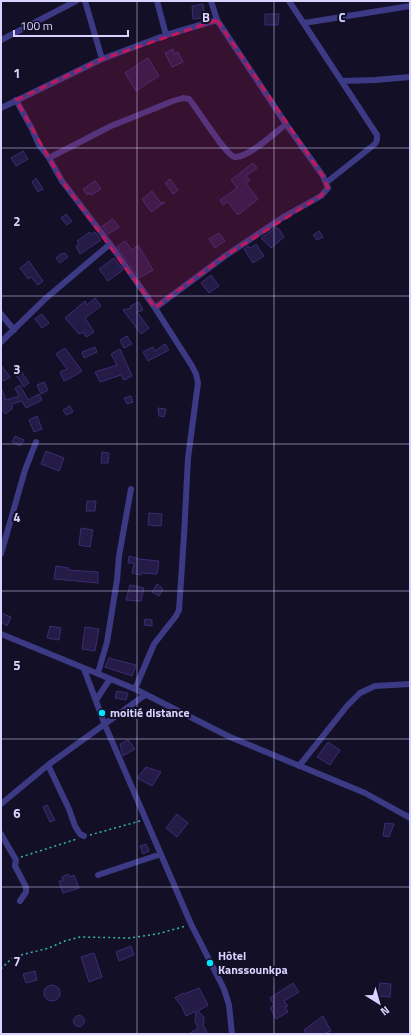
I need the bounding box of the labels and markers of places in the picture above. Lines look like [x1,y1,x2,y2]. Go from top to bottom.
place label: moitié distance [110,703,190,722]
marker: moitié distance [97,708,107,718]
place label: Hôtel Kanssounkpa [218,946,288,979]
marker: Hôtel Kanssounkpa [205,958,215,968]

